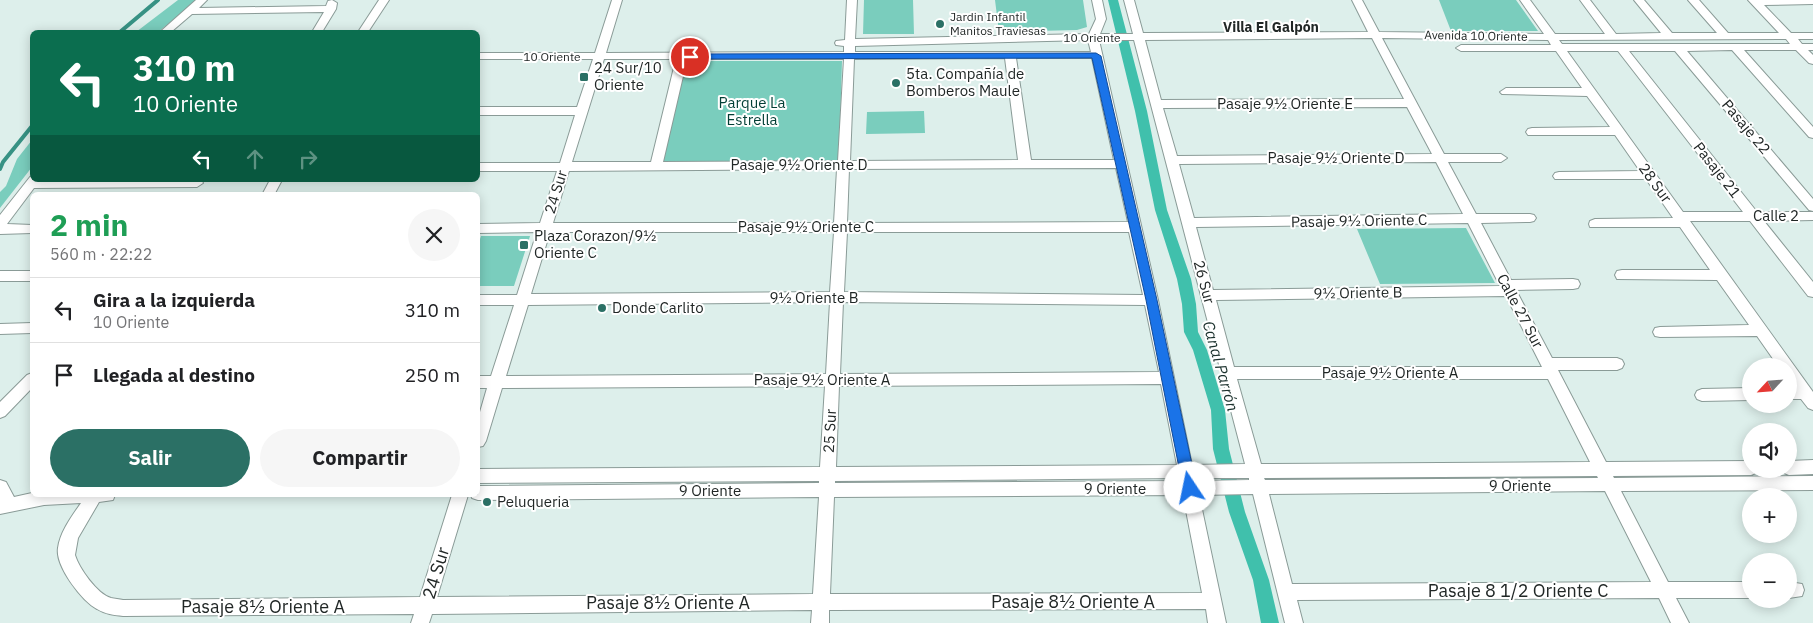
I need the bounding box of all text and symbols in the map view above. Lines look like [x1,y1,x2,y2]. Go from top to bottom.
place label: Jardin Infantil Manitos Traviesas [950,9,1046,38]
marker: Jardin Infantil Manitos Traviesas [934,18,946,30]
district label: Villa El Galpón [1223,18,1319,36]
street label: Avenida 10 Oriente [1424,27,1528,44]
street label: 10 Oriente [1063,30,1121,45]
pin [669,36,711,78]
icon: arrive [676,43,704,71]
text: 310 m [133,45,236,91]
street label: 10 Oriente [523,49,581,64]
icon: left [50,50,115,115]
place label: 24 Sur/10 Oriente [594,58,662,94]
place label: 5ta. Compañía de Bomberos Maule [906,64,1024,100]
marker: 24 Sur/10 Oriente [578,71,590,83]
marker: 5ta. Compañía de Bomberos Maule [890,77,902,89]
text: 10 Oriente [133,89,238,118]
park label: Parque La Estrella [719,93,785,129]
street label: Pasaje 9½ Oriente E [1217,94,1353,113]
street label: Pasaje 22 [1718,95,1775,158]
street label: Pasaje 21 [1690,138,1745,201]
icon: left [188,145,216,173]
icon: ahead [241,145,269,173]
icon: right [294,145,322,173]
street label: Pasaje 9½ Oriente D [1267,148,1405,167]
street label: Pasaje 9½ Oriente D [730,155,868,174]
street label: 28 Sur [1635,159,1676,207]
street label: 24 Sur [540,167,571,216]
text: 2 min [50,205,128,244]
street label: Calle 2 [1753,206,1799,225]
button: close [408,209,460,261]
street label: Pasaje 9½ Oriente C [1291,210,1427,231]
street label: Pasaje 9½ Oriente C [738,217,874,236]
place label: Plaza Corazon/9½ Oriente C [534,226,656,262]
marker: Plaza Corazon/9½ Oriente C [518,239,530,251]
text: 560 m · 22:22 [50,244,152,264]
street label: 26 Sur [1190,258,1220,306]
street label: Calle 27 Sur [1493,270,1548,352]
street label: 9½ Oriente B [1313,282,1403,303]
text: Gira a la izquierda [93,288,255,312]
street label: 9½ Oriente B [769,288,859,307]
icon: left [50,296,78,324]
text: 310 m [405,298,460,322]
place label: Donde Carlito [612,298,704,317]
marker: Donde Carlito [596,302,608,314]
text: 10 Oriente [93,312,169,332]
water label: Canal Parrón [1199,319,1243,413]
north arrow [1742,358,1798,412]
map controls [1742,358,1797,608]
icon: arrive [50,361,78,389]
text: Llegada al destino [93,363,255,387]
text: 250 m [405,363,460,387]
street label: Pasaje 9½ Oriente A [1322,363,1459,382]
street label: Pasaje 9½ Oriente A [754,370,891,389]
street label: 25 Sur [819,408,840,454]
button: sound [1742,423,1797,478]
button: Salir [50,429,250,487]
button: Compartir [260,429,460,487]
position arrow [1163,461,1215,513]
street label: 9 Oriente [1489,476,1551,495]
street label: 9 Oriente [1084,479,1146,498]
street label: 9 Oriente [679,481,741,500]
button: + [1742,488,1797,543]
place label: Peluqueria [497,492,569,511]
marker: Peluqueria [481,496,493,508]
street label: 24 Sur [417,544,454,602]
button: − [1742,553,1797,608]
street label: Pasaje 8 1/2 Oriente C [1428,579,1608,602]
street label: Pasaje 8½ Oriente A [991,590,1155,613]
street label: Pasaje 8½ Oriente A [586,591,750,614]
street label: Pasaje 8½ Oriente A [181,595,345,618]

